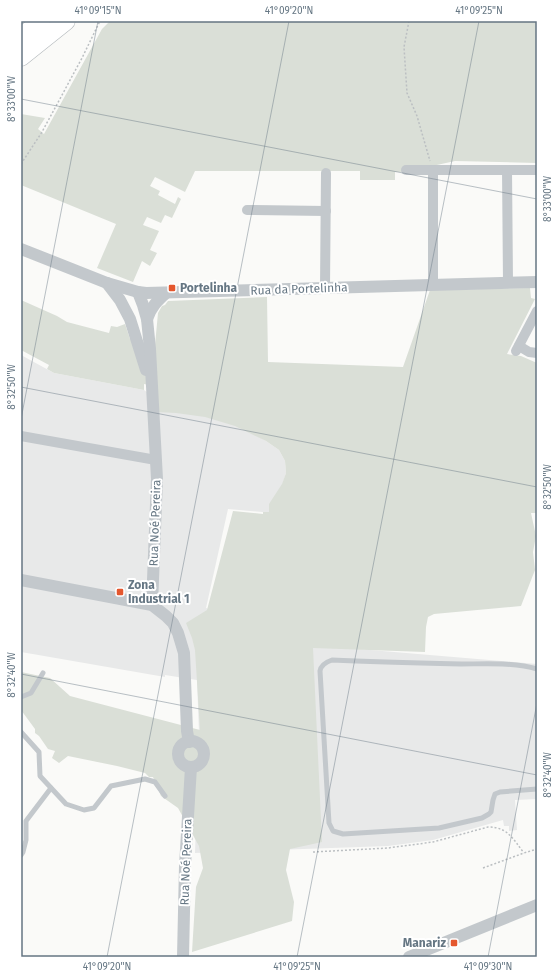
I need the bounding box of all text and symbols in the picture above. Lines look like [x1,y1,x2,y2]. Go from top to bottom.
text: 41°09'15"N [74,5,122,17]
text: 41°09'20"N [265,5,313,17]
text: 41°09'25"N [455,5,503,17]
text: 8°33'00"W [6,75,18,122]
text: 8°33'00"W [542,175,554,222]
street label: Rua da Portelinha [250,280,348,298]
place label: Portelinha [180,281,237,295]
marker: Portelinha [167,283,177,293]
text: 8°32'50"W [6,364,18,410]
text: 8°32'50"W [542,464,554,510]
street label: Rua Noé Pereira [146,479,164,567]
place label: Zona Industrial 1 [128,578,190,606]
marker: Zona Industrial 1 [115,587,125,597]
text: 8°32'40"W [6,652,18,698]
text: 8°32'40"W [542,752,554,798]
street label: Rua Noé Pereira [177,818,195,906]
place label: Manariz [403,936,446,950]
marker: Manariz [449,938,459,948]
text: 41°09'20"N [83,961,131,973]
text: 41°09'25"N [273,961,321,973]
text: 41°09'30"N [464,961,512,973]

